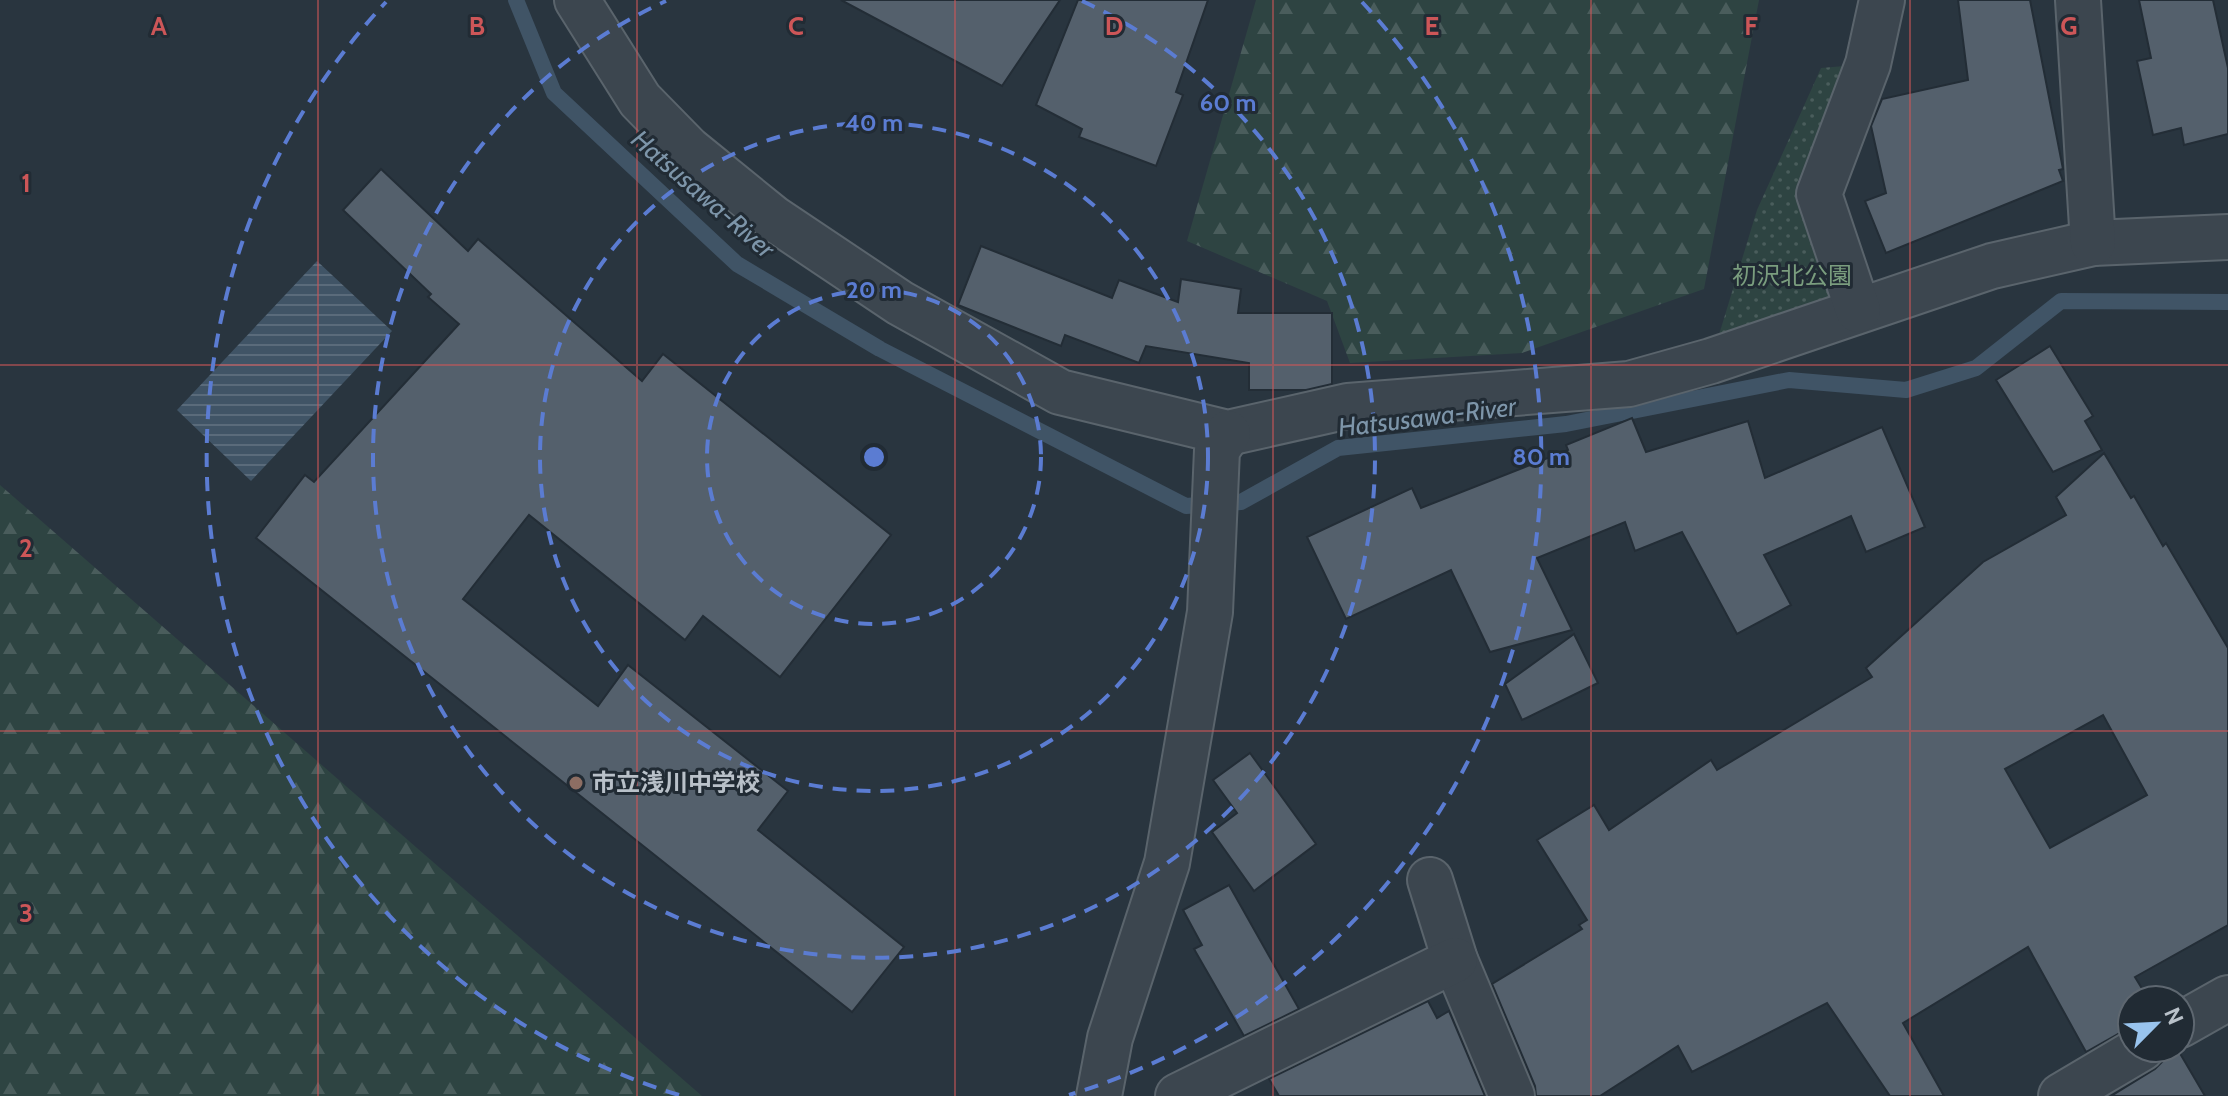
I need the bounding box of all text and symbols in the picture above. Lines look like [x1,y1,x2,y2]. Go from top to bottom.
text: A [151,10,168,42]
text: B [469,10,485,42]
text: C [788,10,804,42]
text: D [1105,10,1123,42]
text: E [1425,10,1439,42]
text: F [1744,10,1758,42]
text: G [2060,10,2078,42]
text: 60 m [1200,88,1256,117]
text: 40 m [845,108,903,137]
water label: Hatsusawa-River [625,123,782,265]
text: 1 [21,167,31,199]
park label: 初沢北公園 [1732,261,1852,290]
text: 20 m [846,275,902,304]
water label: Hatsusawa-River [1336,390,1519,444]
text: 80 m [1512,442,1570,471]
centre of rings [860,443,888,471]
text: 2 [19,532,33,564]
place label: 市立浅川中学校 [592,768,760,797]
marker: 市立浅川中学校 [567,774,585,792]
text: 3 [19,897,33,929]
north arrow [2116,984,2196,1064]
text: N [2158,1003,2189,1029]

